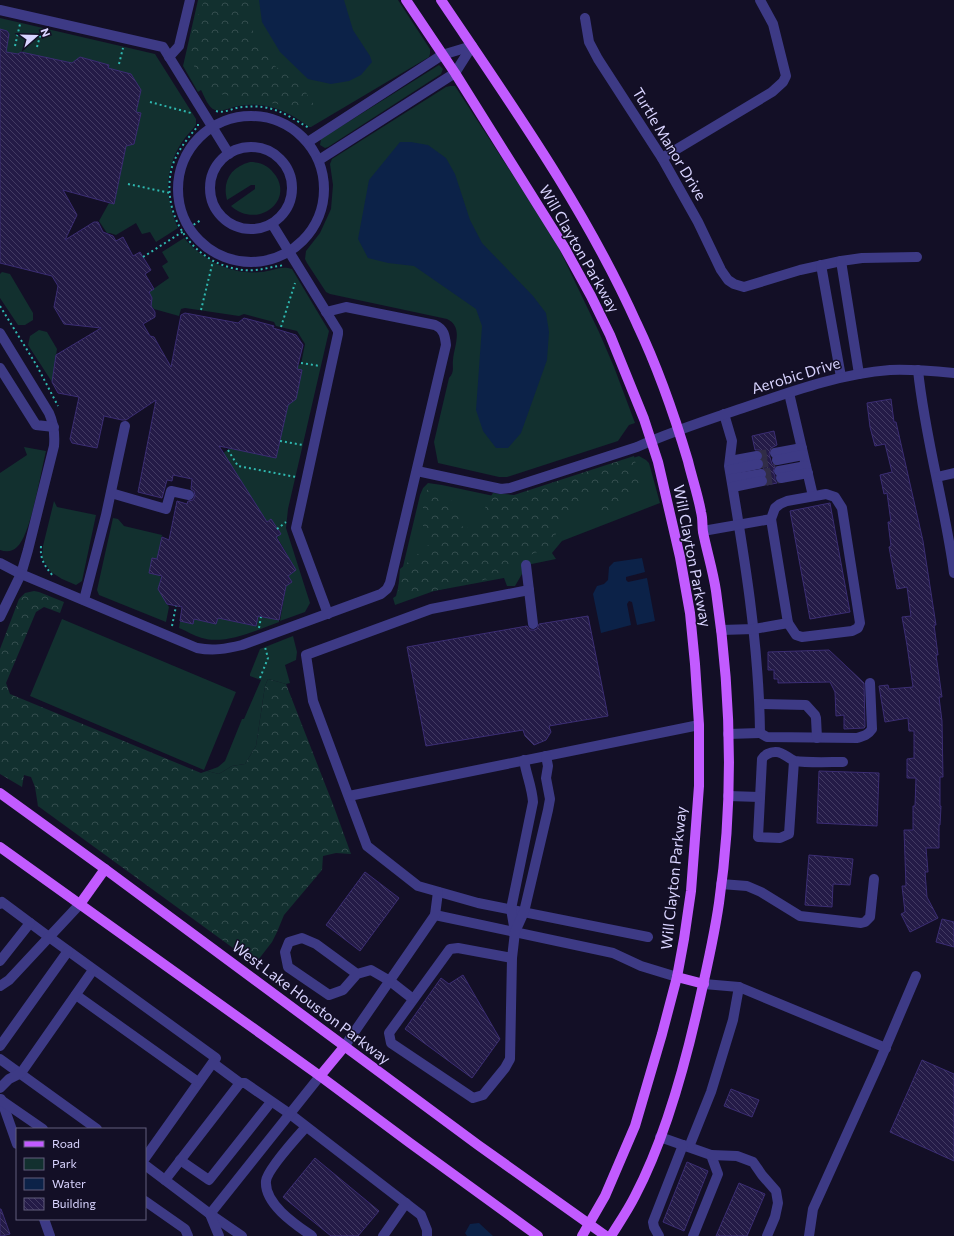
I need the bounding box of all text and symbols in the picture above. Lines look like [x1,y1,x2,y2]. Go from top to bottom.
north arrow [16,16,56,56]
text: N [38,26,53,39]
street label: Turtle Manor Drive [629,84,711,203]
street label: Will Clayton Parkway [536,182,624,316]
street label: Aerobic Drive [749,353,842,397]
street label: Will Clayton Parkway [670,483,716,629]
street label: Will Clayton Parkway [657,805,690,951]
street label: West Lake Houston Parkway [229,937,394,1068]
legend [16,1128,146,1220]
text: Road [52,1136,80,1150]
text: Park [52,1156,78,1170]
text: Water [52,1176,86,1190]
text: Building [52,1196,96,1210]

